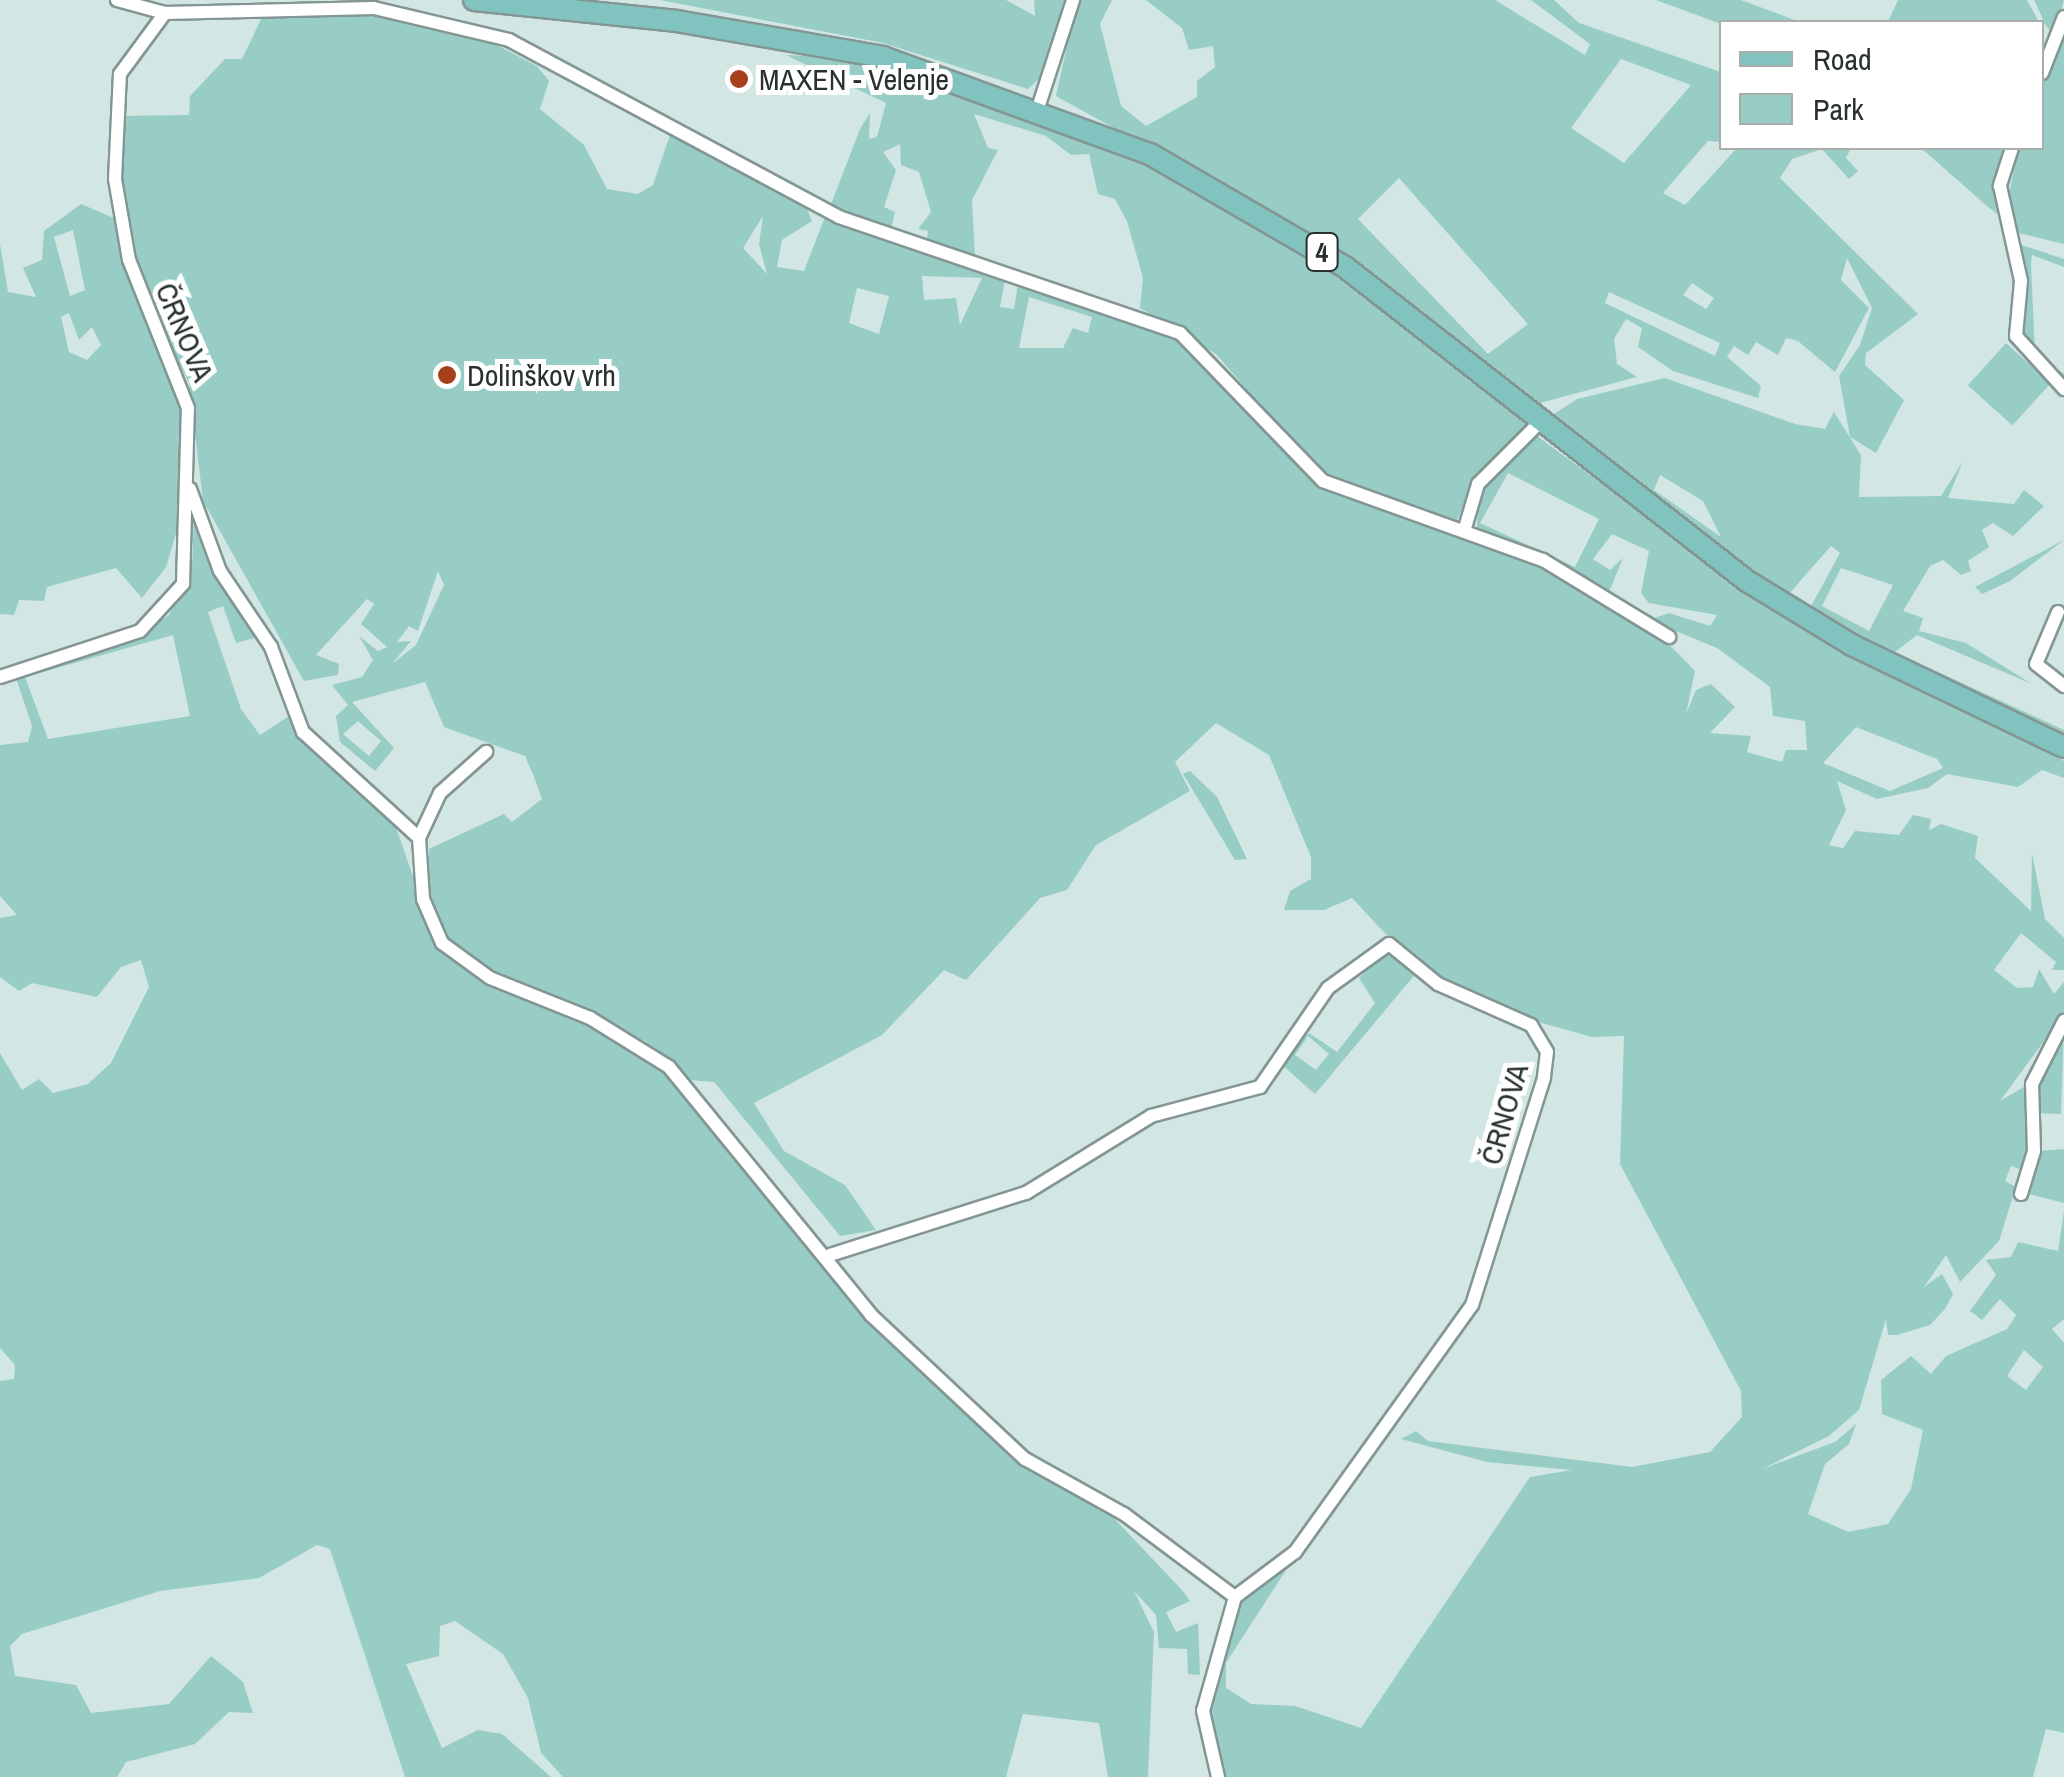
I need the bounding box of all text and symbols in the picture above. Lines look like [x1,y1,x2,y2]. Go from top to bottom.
legend [1719,20,2044,150]
text: Road [1813,39,1872,79]
place label: MAXEN - Velenje [759,61,949,97]
marker: MAXEN - Velenje [728,68,750,90]
text: Park [1813,89,1864,129]
road number: 4 [1304,229,1340,275]
street label: ČRNOVA [148,277,222,387]
place label: Dolinškov vrh [467,357,616,393]
marker: Dolinškov vrh [436,364,458,386]
street label: ČRNOVA [1472,1059,1536,1169]

